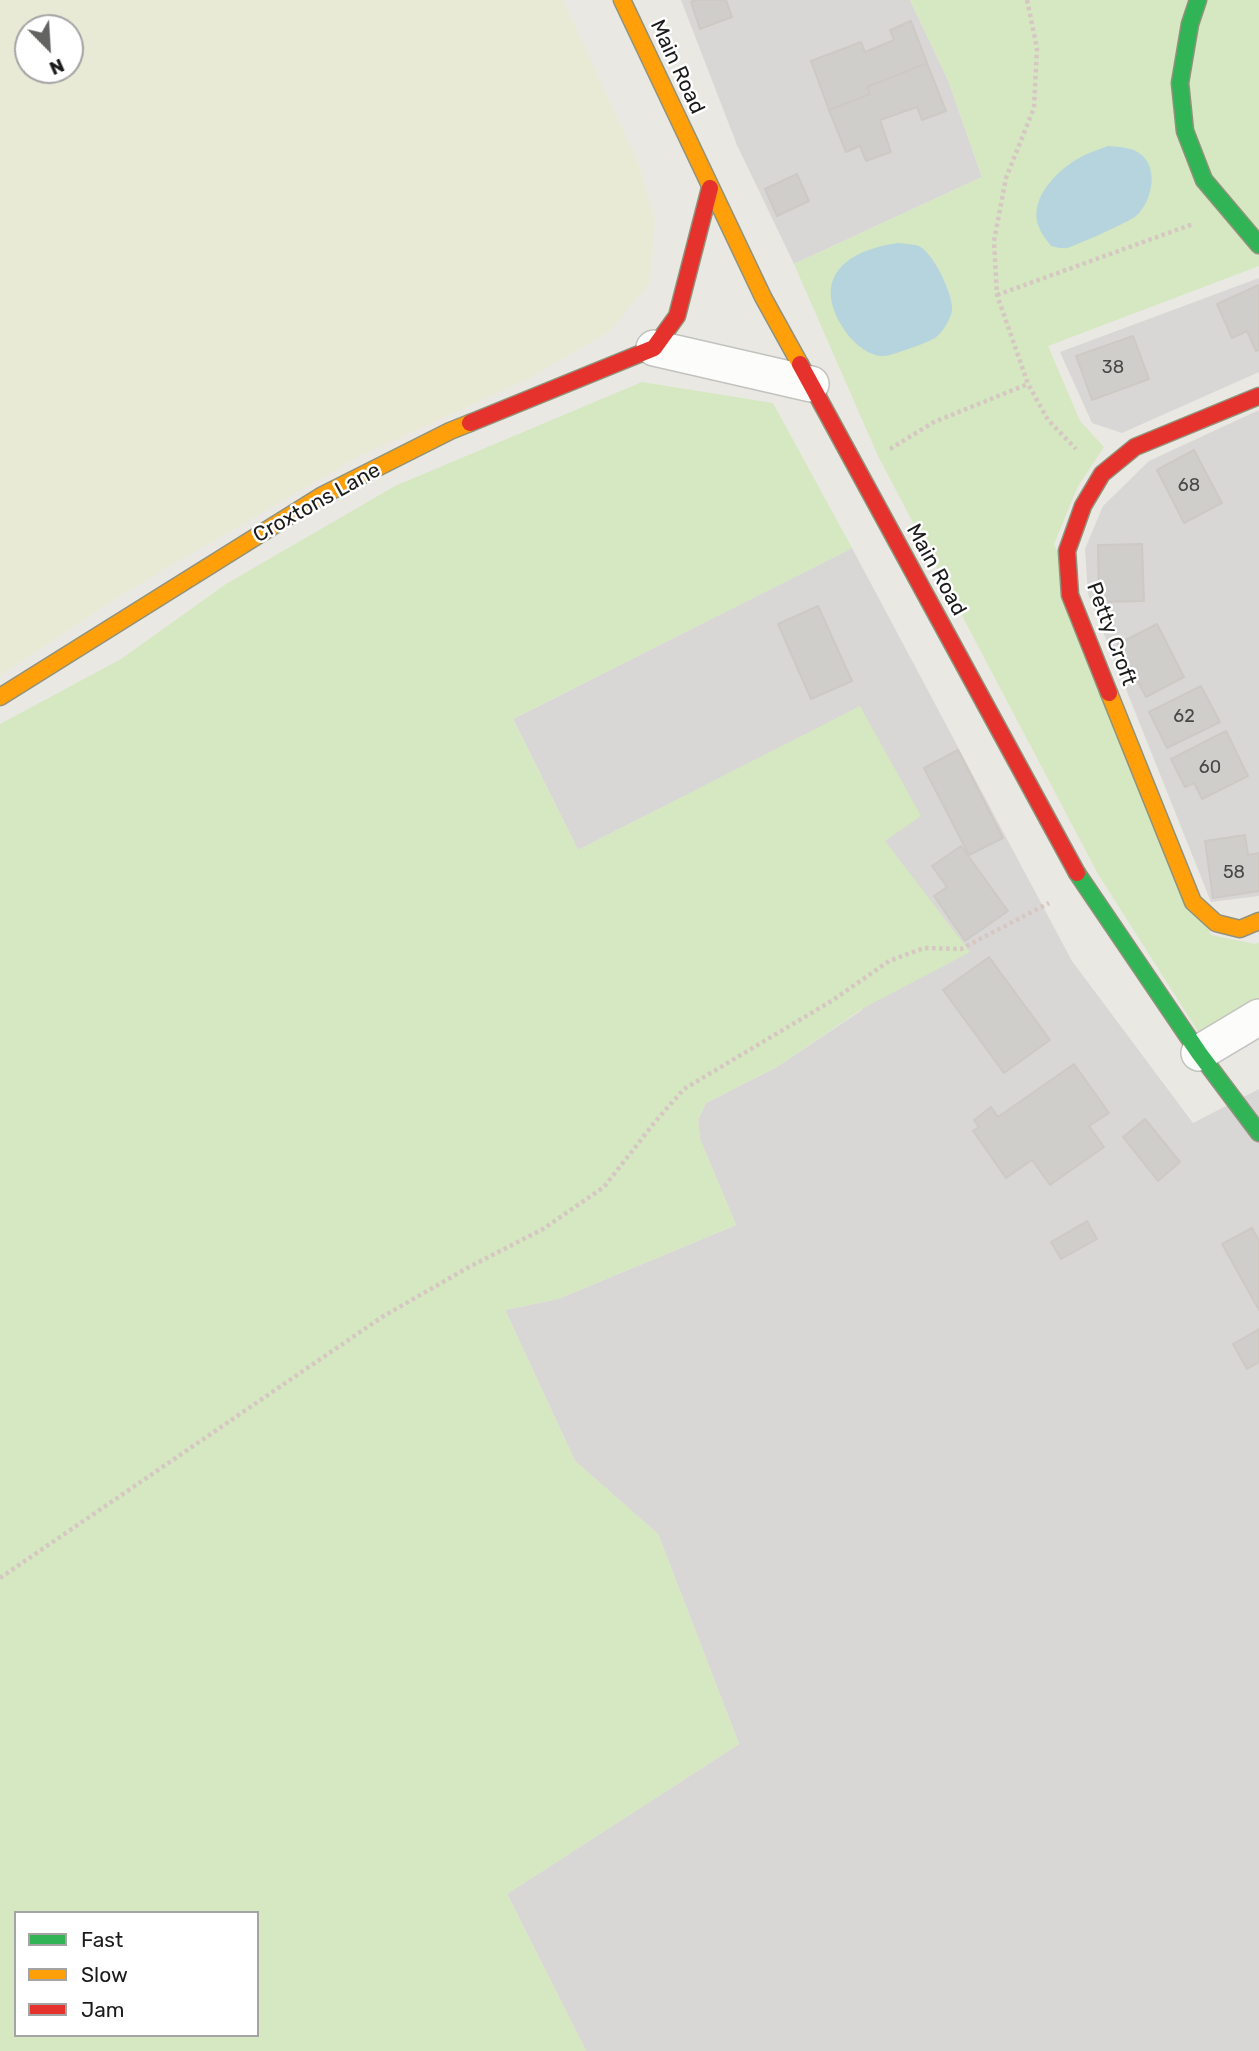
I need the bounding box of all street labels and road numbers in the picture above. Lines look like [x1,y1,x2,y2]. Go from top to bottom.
street label: Main Road [644,16,710,118]
street label: Croxtons Lane [249,458,385,548]
street label: Main Road [901,520,971,620]
street label: Petty Croft [1081,579,1141,689]

